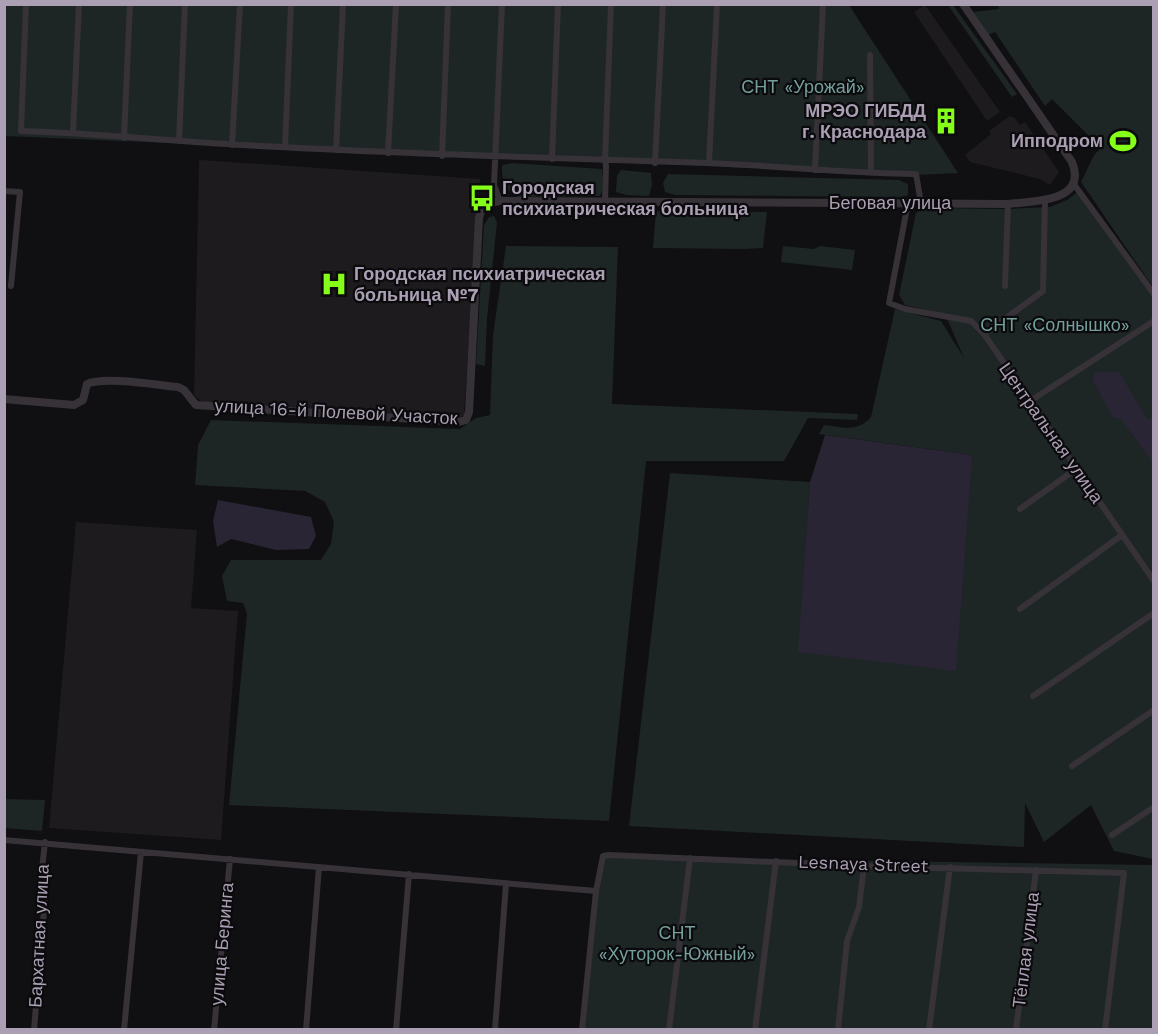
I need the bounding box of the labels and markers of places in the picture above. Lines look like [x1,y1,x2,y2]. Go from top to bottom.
place label: МРЭО ГИБДД г. Краснодара [802,100,927,142]
building icon: МРЭО ГИБДД г. Краснодара [931,106,961,136]
sports icon: Ипподром [1108,126,1138,156]
place label: Ипподром [1011,130,1103,151]
place label: Городская психиатрическая больница [502,177,749,219]
bus stop icon: Городская психиатрическая больница [467,183,497,213]
place label: Городская психиатрическая больница №7 [354,263,606,305]
hospital icon: Городская психиатрическая больница №7 [319,269,349,299]

